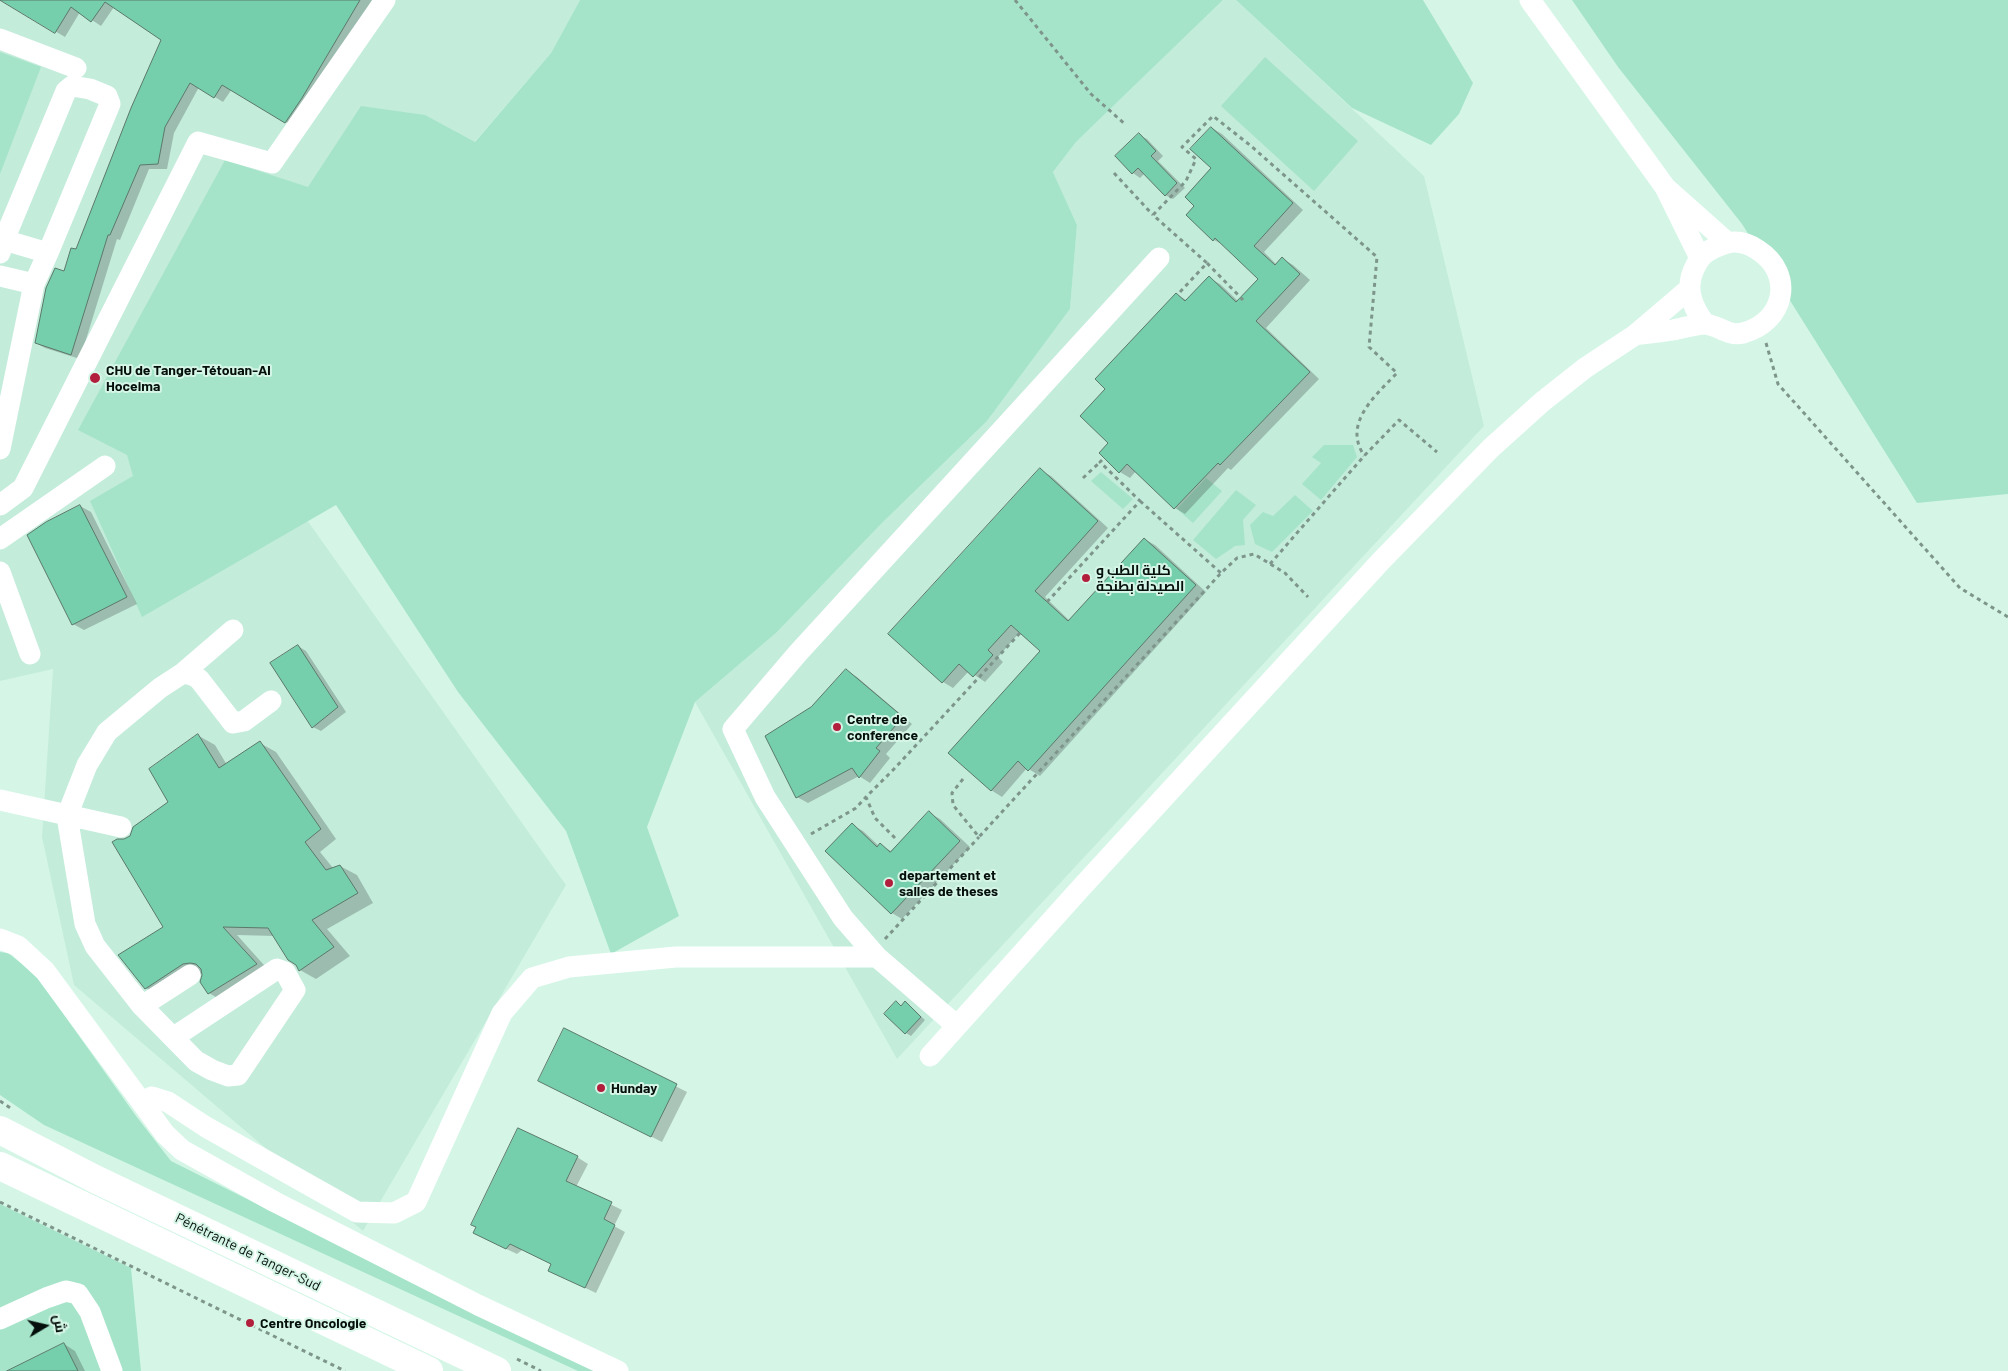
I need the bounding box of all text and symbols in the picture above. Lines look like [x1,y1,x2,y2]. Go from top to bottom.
place label: CHU de Tanger-Tétouan-Al Hoceima [106,362,271,394]
marker: CHU de Tanger-Tétouan-Al Hoceima [88,371,102,385]
place label: كلية الطب و الصيدلة بطنجة [1096,562,1184,594]
marker: كلية الطب و الصيدلة بطنجة [1080,572,1092,584]
place label: Centre de conference [847,711,918,744]
marker: Centre de conference [831,721,843,733]
place label: departement et salles de theses [899,867,998,900]
marker: departement et salles de theses [883,877,895,889]
place label: Hunday [611,1080,657,1096]
marker: Hunday [595,1082,607,1094]
street label: Pénétrante de Tanger-Sud [173,1209,323,1295]
north arrow [20,1301,70,1351]
text: ش [51,1313,70,1334]
place label: Centre Oncologie [260,1315,366,1331]
marker: Centre Oncologie [244,1317,256,1329]

